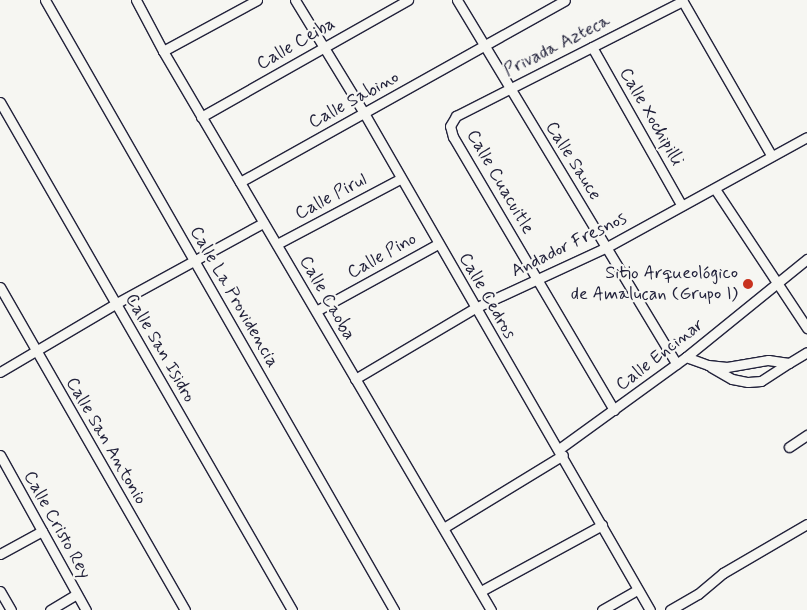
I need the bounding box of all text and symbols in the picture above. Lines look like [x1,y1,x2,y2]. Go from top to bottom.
street label: Privada Azteca [500,10,614,82]
street label: Calle Ceiba [253,13,339,75]
street label: Calle Xochipilli [614,64,688,170]
street label: Calle Sabino [306,67,402,133]
street label: Calle Sauce [541,119,605,203]
street label: Calle Cuacuitle [461,126,539,238]
street label: Calle Pirul [293,170,369,224]
street label: Andador Fresnos [508,208,630,282]
street label: Calle La Providencia [185,223,283,371]
street label: Calle Pino [344,228,420,284]
street label: Calle Cedros [454,249,520,343]
street label: Calle Caoba [294,252,360,344]
place label: Sitio Arqueológico de Amalucan (Grupo I) [566,263,738,306]
marker: Sitio Arqueológico de Amalucan (Grupo I) [742,278,754,290]
street label: Calle San Isidro [120,289,200,407]
street label: Calle Encinar [611,313,709,397]
street label: Calle San Antonio [62,376,150,506]
street label: Calle Cristo Rey [18,467,96,583]

